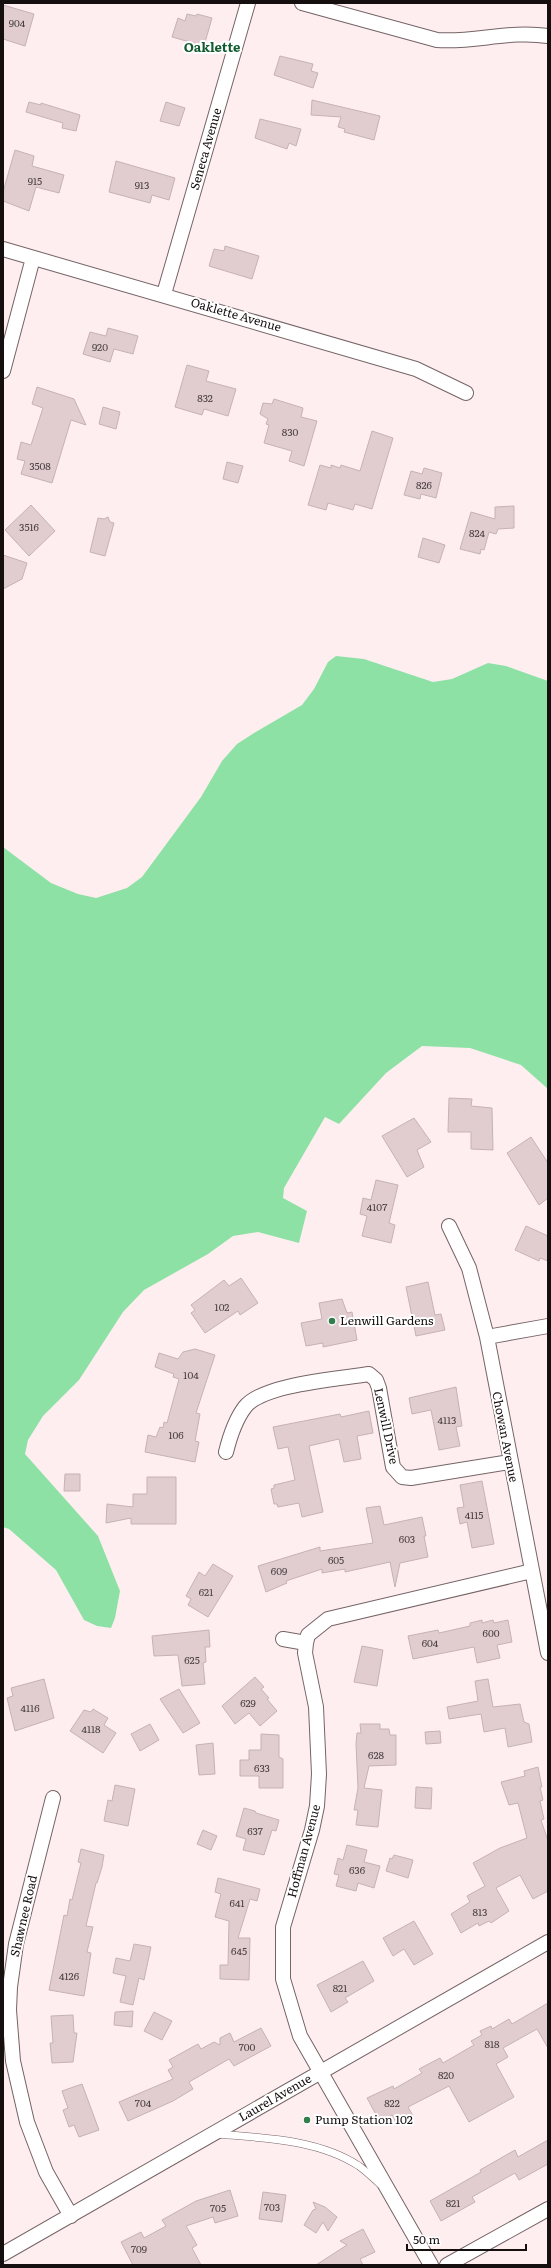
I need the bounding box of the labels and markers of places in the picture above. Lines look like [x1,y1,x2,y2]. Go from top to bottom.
place label: Lenwill Gardens [340,1311,434,1329]
marker: Lenwill Gardens [327,1316,337,1326]
place label: Pump Station 102 [315,2110,413,2128]
marker: Pump Station 102 [302,2115,312,2125]

